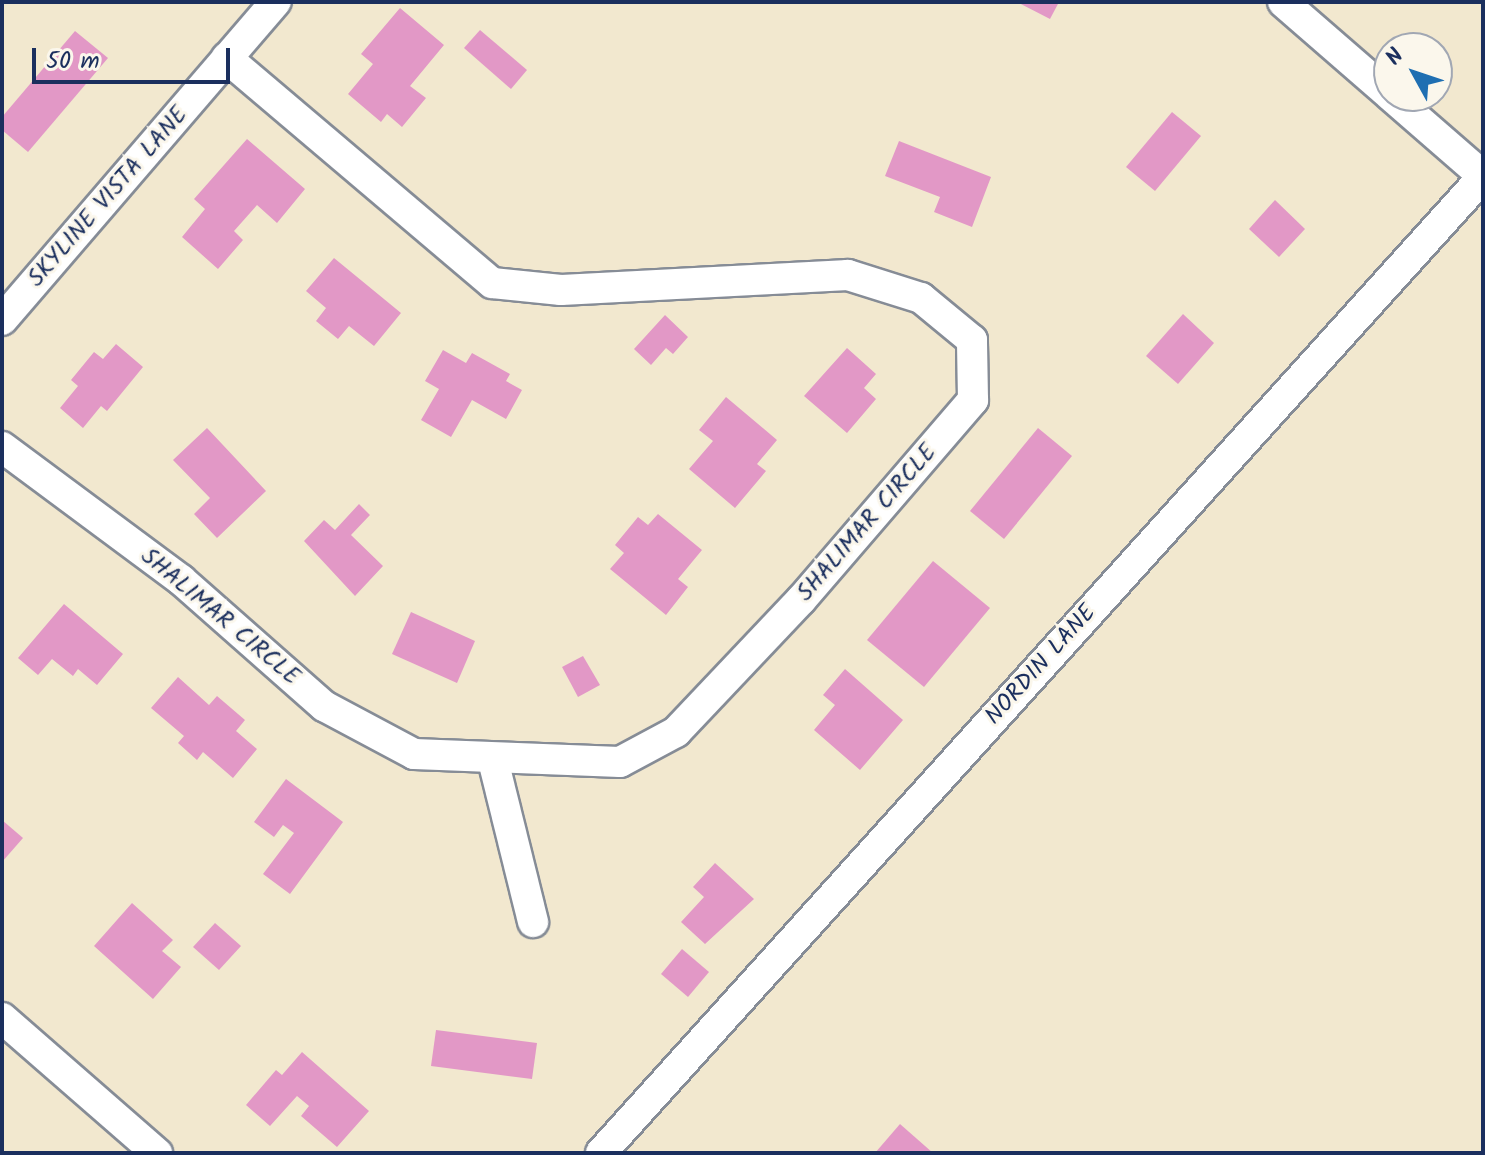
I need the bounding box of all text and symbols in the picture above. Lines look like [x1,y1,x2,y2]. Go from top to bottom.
scale bar [36,32,234,82]
north arrow [1373,32,1453,112]
text: N [1378,41,1414,74]
text: 50 m [46,42,100,81]
street label: SKYLINE VISTA LANE [22,101,194,293]
street label: SHALIMAR CIRCLE [791,439,943,607]
street label: SHALIMAR CIRCLE [135,542,305,692]
street label: NORDIN LANE [980,599,1102,731]

